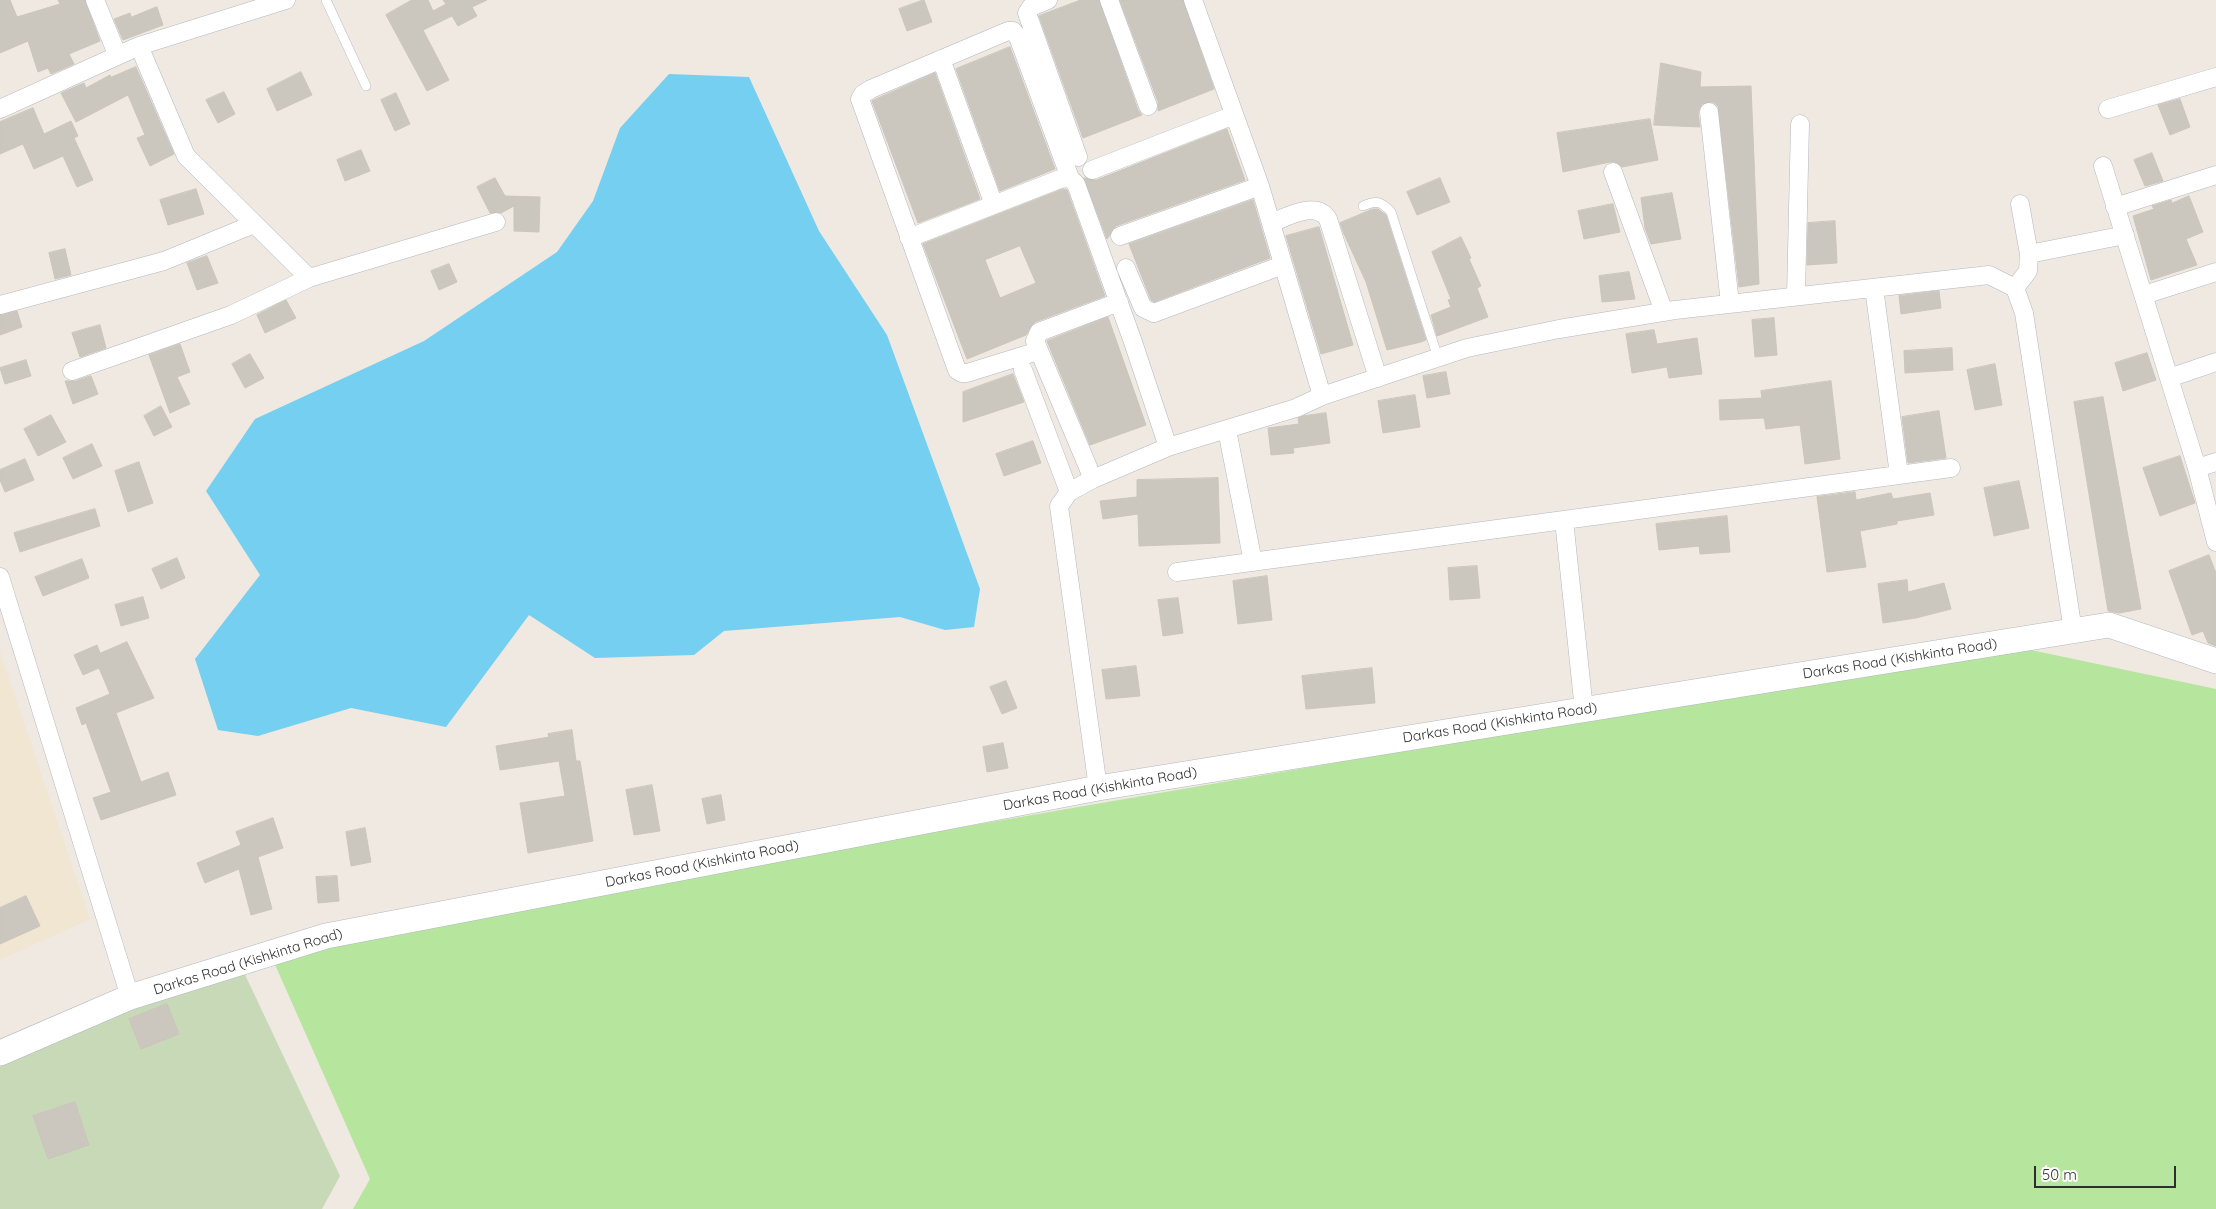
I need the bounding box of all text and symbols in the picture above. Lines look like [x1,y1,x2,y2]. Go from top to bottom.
street label: Darkas Road (Kishkinta Road) [1802,635,1998,683]
street label: Darkas Road (Kishkinta Road) [1402,699,1598,747]
street label: Darkas Road (Kishkinta Road) [1002,764,1198,814]
street label: Darkas Road (Kishkinta Road) [604,837,800,891]
street label: Darkas Road (Kishkinta Road) [152,925,344,999]
scale bar [2036,1156,2178,1188]
text: 50 m [2042,1165,2077,1184]

